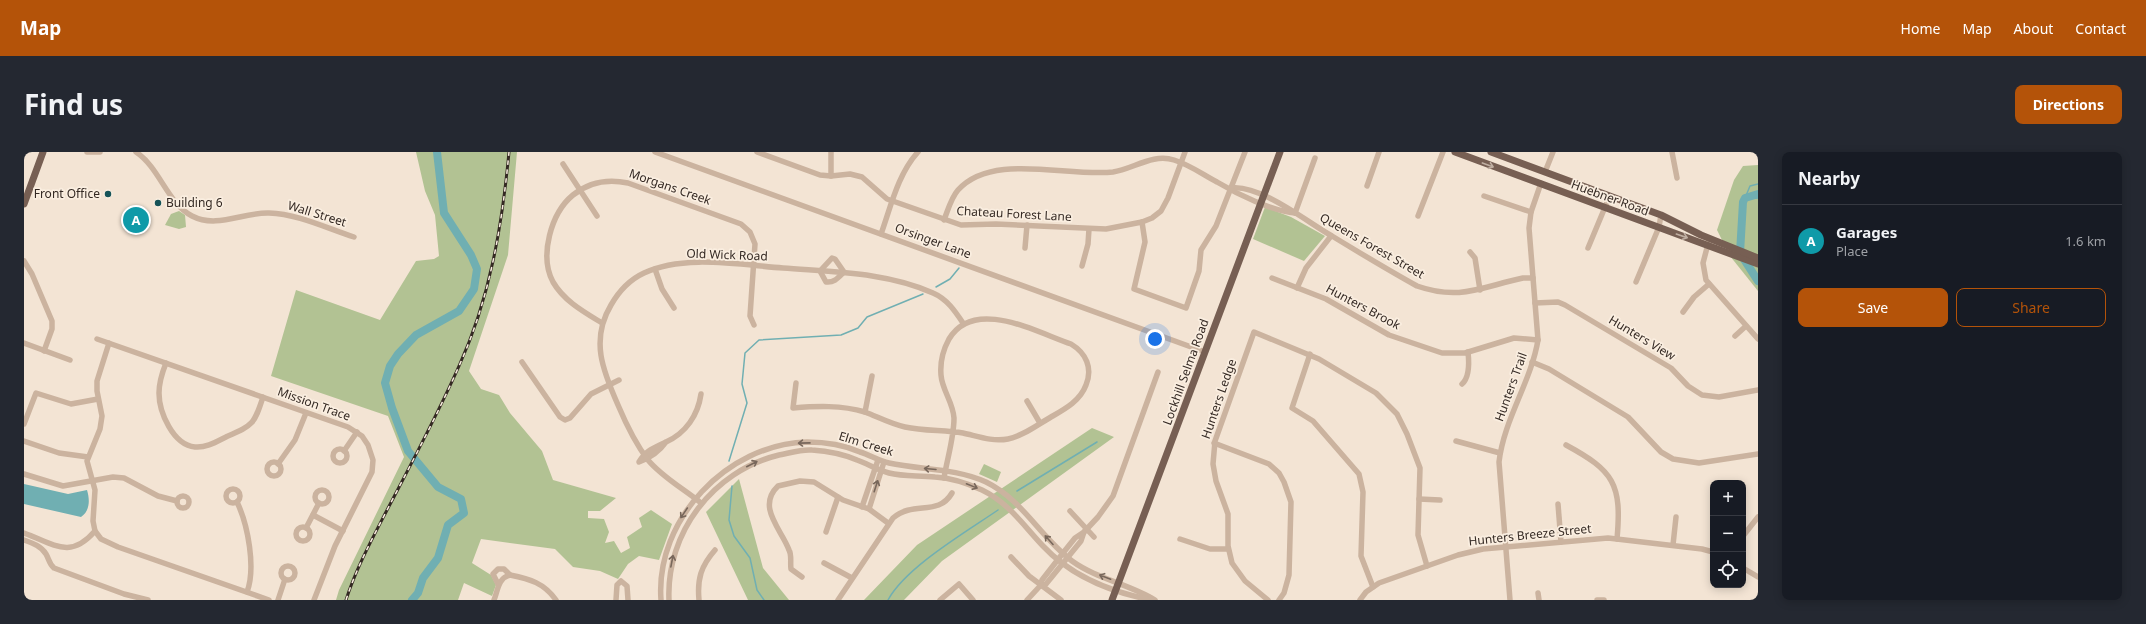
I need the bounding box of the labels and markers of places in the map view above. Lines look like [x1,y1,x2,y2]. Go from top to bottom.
place label: Front Office [34,185,100,202]
marker: Front Office [103,189,113,199]
place label: Building 6 [166,194,223,211]
marker: Building 6 [153,198,163,208]
pin: A [123,205,149,235]

